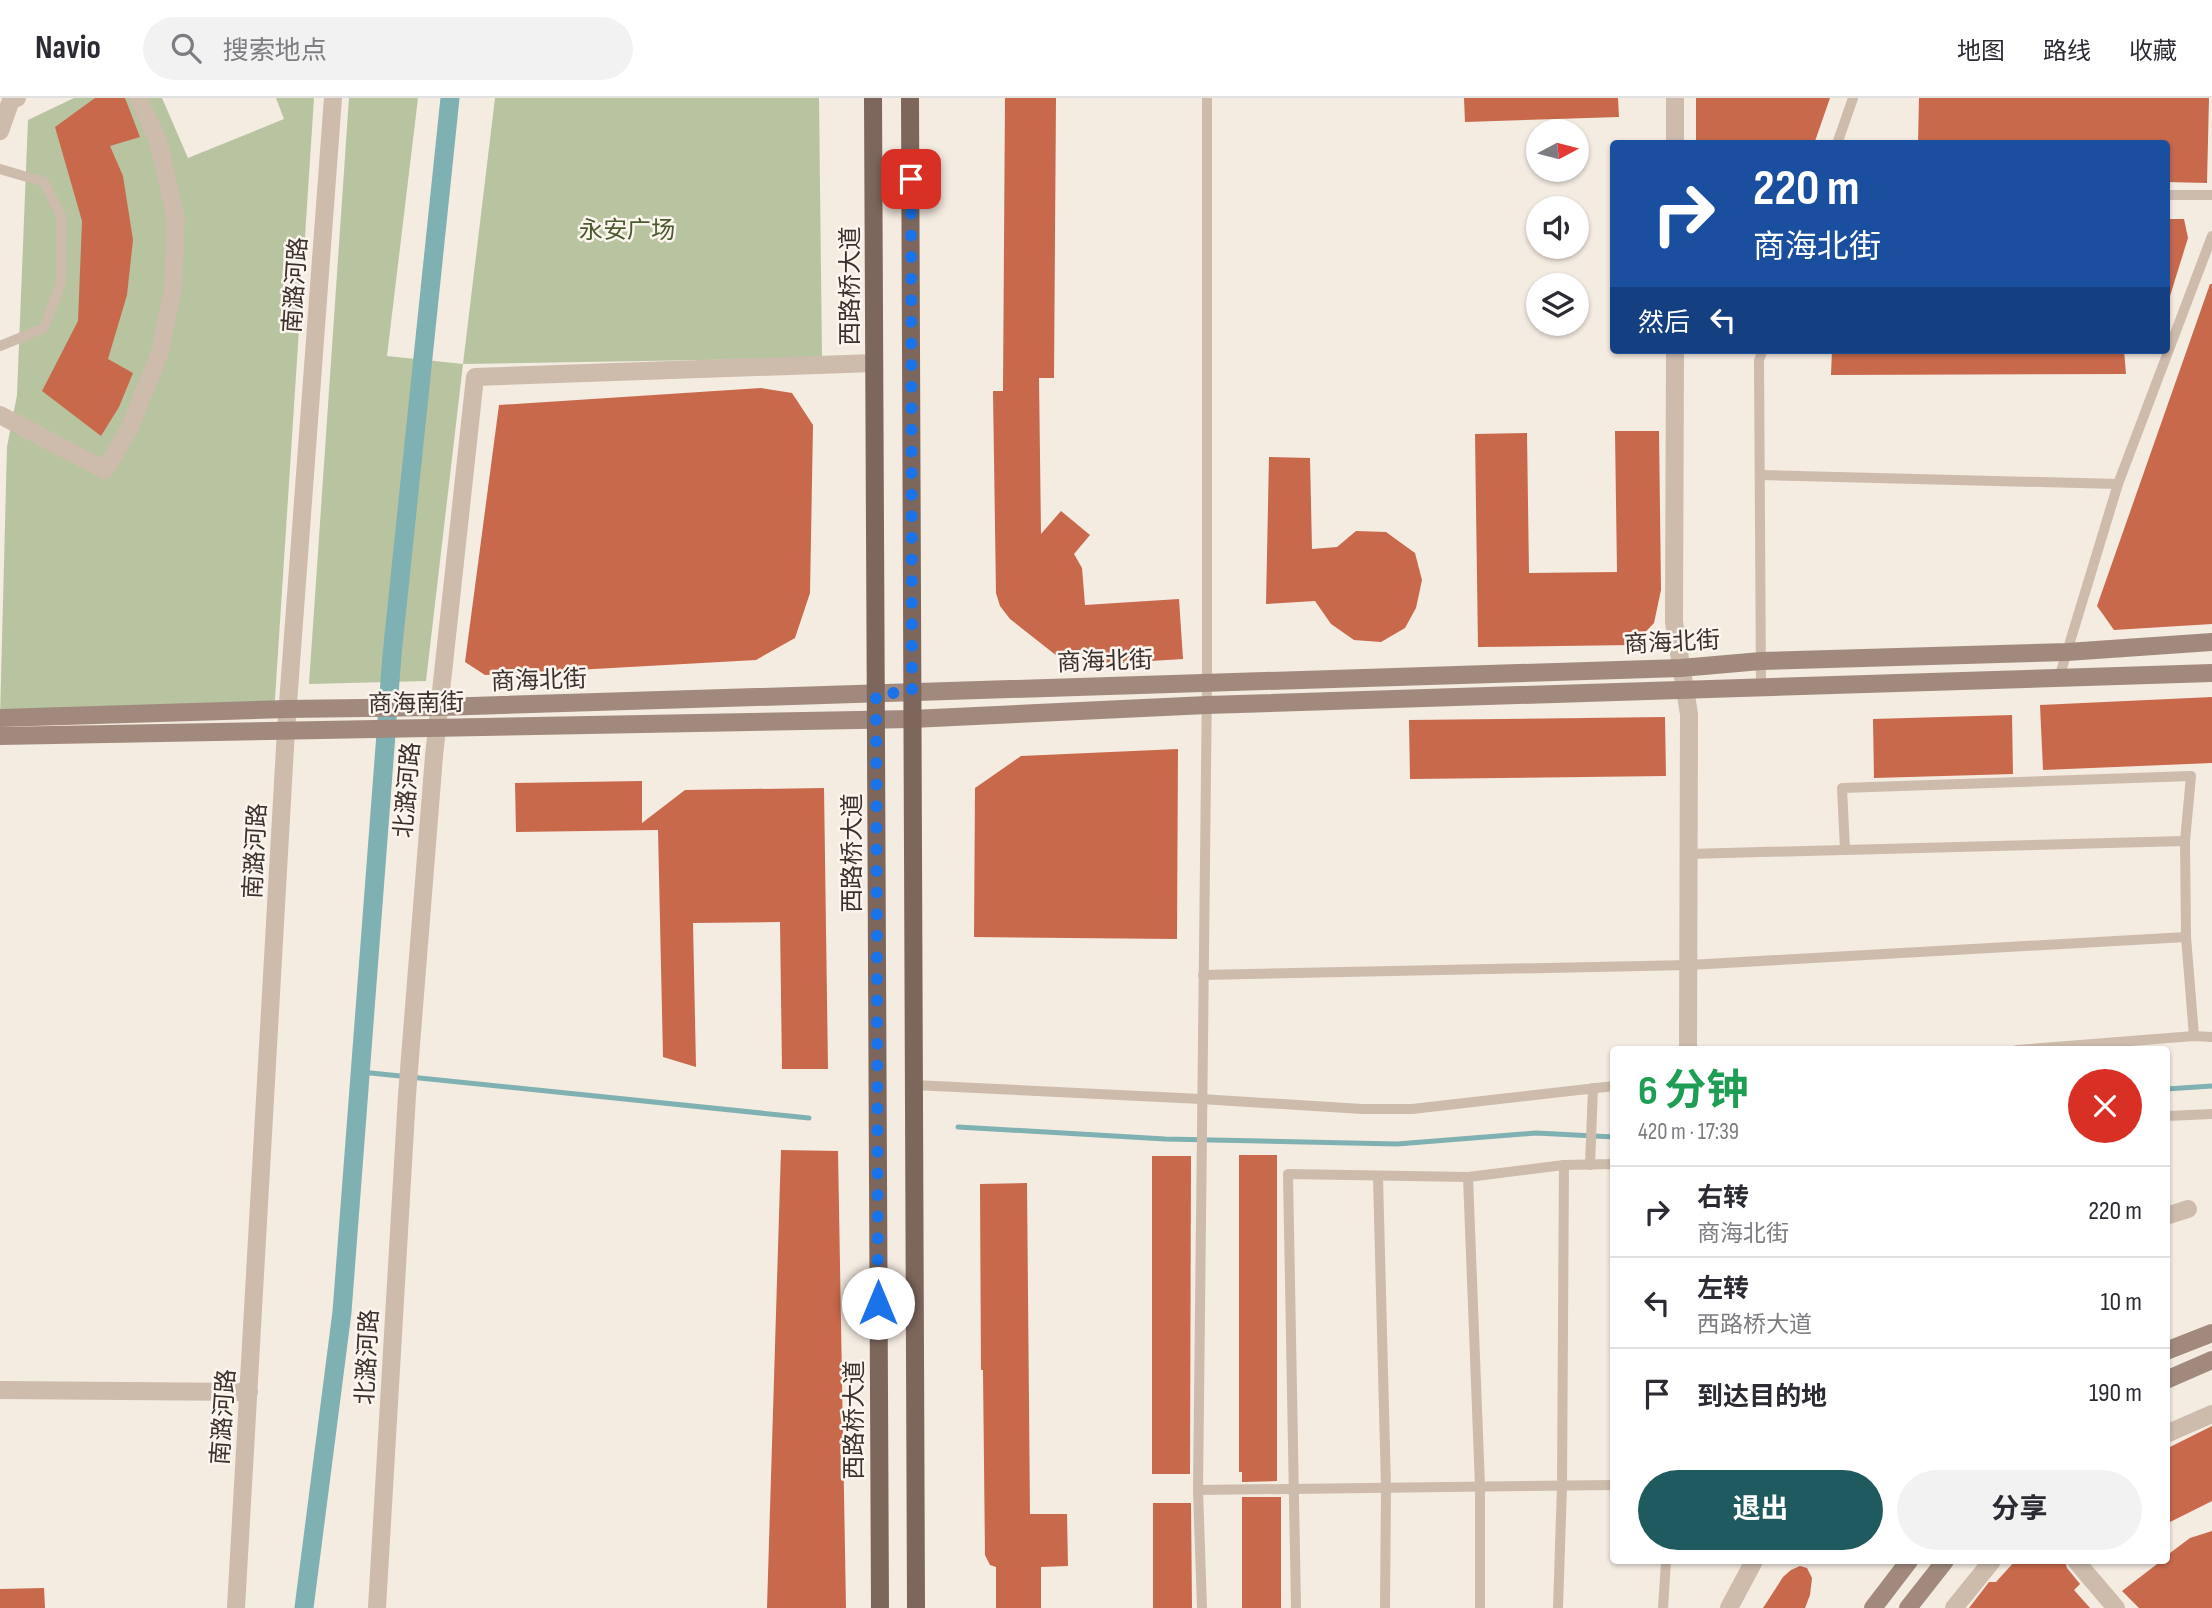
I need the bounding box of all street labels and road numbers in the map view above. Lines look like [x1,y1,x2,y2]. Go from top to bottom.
street label: 西路桥大道 [836,226,865,346]
street label: 南潞河路 [278,236,313,334]
street label: 商海北街 [1623,626,1721,659]
street label: 商海北街 [1057,645,1153,678]
street label: 商海北街 [491,664,587,697]
street label: 商海南街 [368,688,464,719]
street label: 北潞河路 [389,741,426,839]
street label: 西路桥大道 [838,793,867,913]
street label: 南潞河路 [239,802,272,900]
street label: 北潞河路 [351,1308,384,1406]
street label: 西路桥大道 [840,1360,869,1480]
street label: 南潞河路 [206,1368,241,1466]

